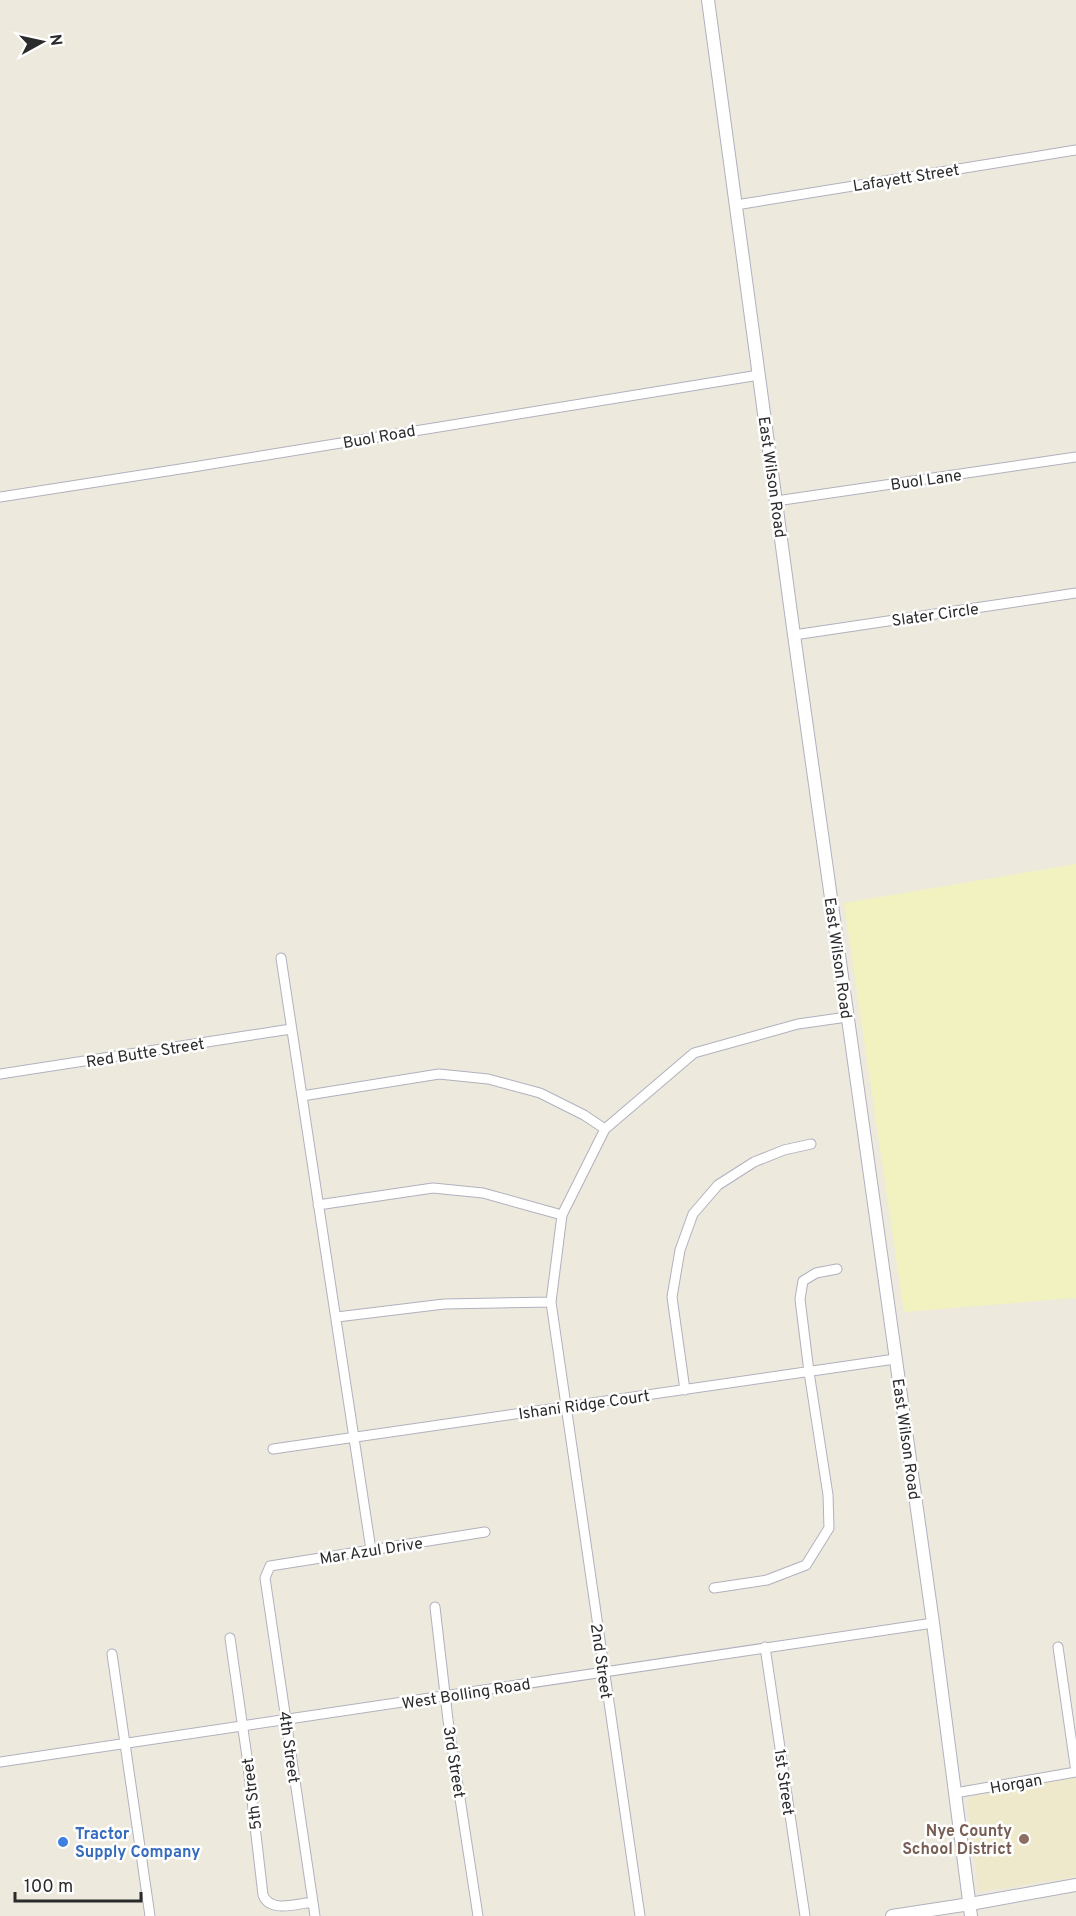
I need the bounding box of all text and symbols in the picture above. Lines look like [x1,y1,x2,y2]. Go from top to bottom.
north arrow [12,12,72,72]
text: N [44,33,66,47]
street label: Lafayett Street [852,161,961,197]
street label: East Wilson Road [753,415,789,539]
street label: Buol Road [341,422,417,454]
street label: Buol Lane [889,466,963,496]
street label: Slater Circle [890,600,980,632]
street label: East Wilson Road [819,896,855,1020]
street label: Red Butte Street [85,1035,206,1073]
street label: East Wilson Road [887,1377,923,1501]
street label: Ishani Ridge Court [517,1387,651,1425]
street label: Mar Azul Drive [318,1534,424,1570]
street label: 2nd Street [585,1622,615,1700]
street label: West Bolling Road [401,1675,532,1715]
street label: 4th Street [273,1710,303,1785]
street label: 3rd Street [437,1725,469,1800]
street label: 1st Street [768,1748,798,1817]
street label: 5th Street [239,1757,267,1831]
street label: Horgan [989,1771,1044,1799]
place label: Nye County School District [902,1822,1012,1860]
place label: Tractor Supply Company [75,1825,200,1863]
marker: Nye County School District [1017,1832,1031,1846]
marker: Tractor Supply Company [56,1835,70,1849]
scale bar [15,1865,141,1903]
text: 100 m [24,1876,73,1899]

